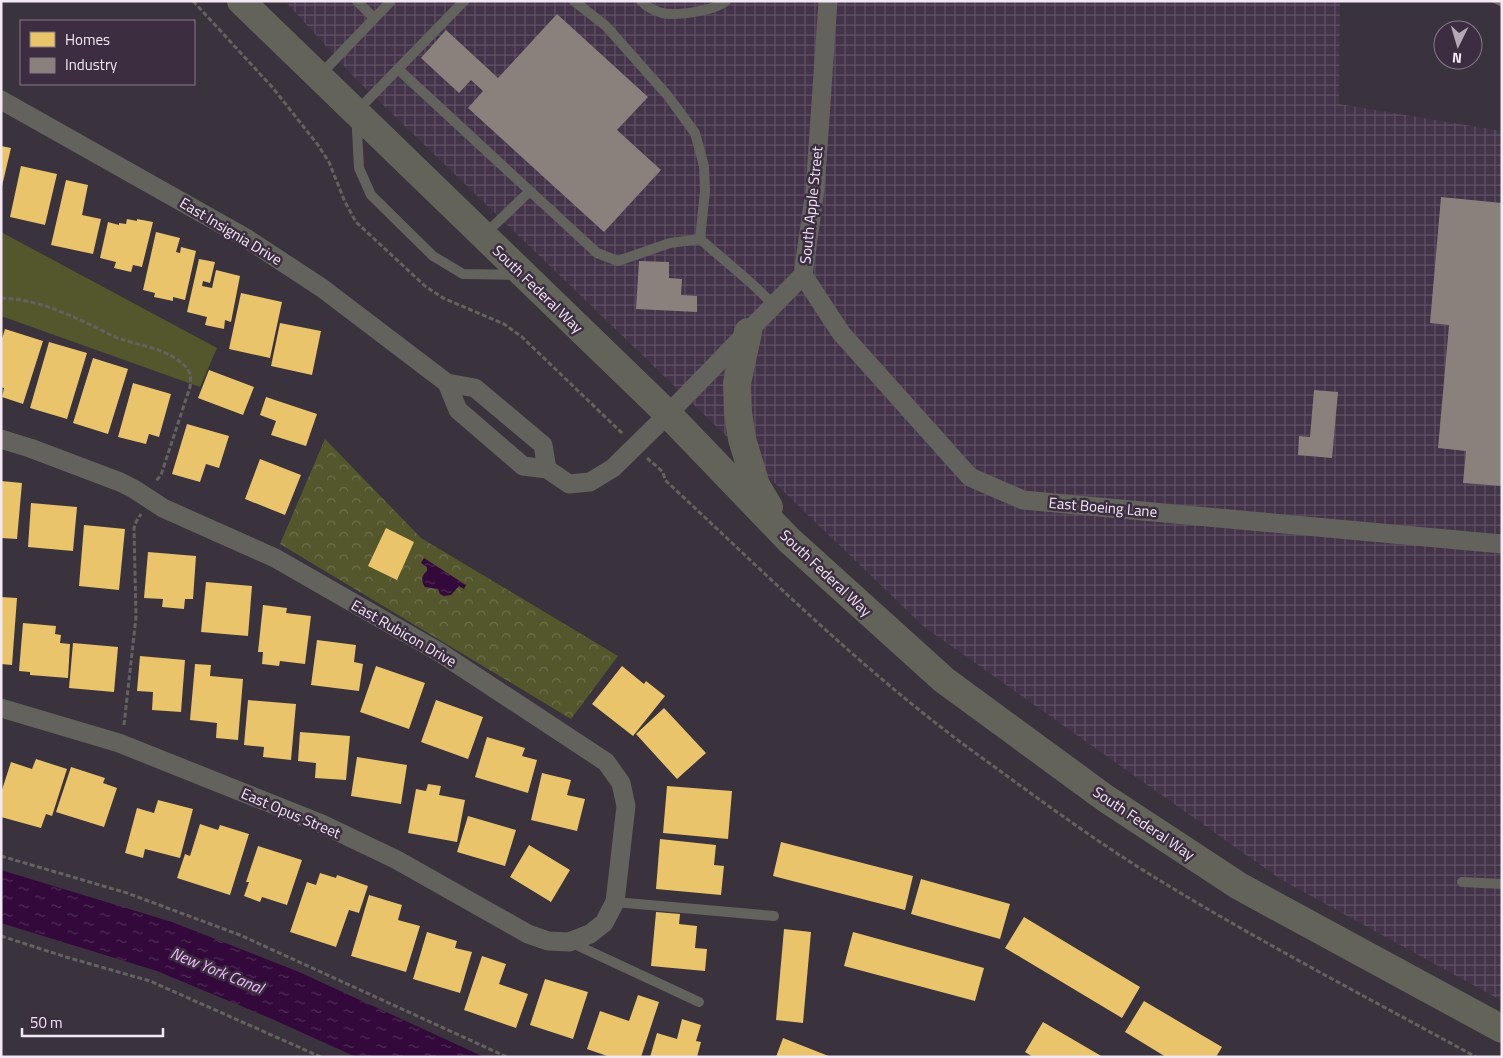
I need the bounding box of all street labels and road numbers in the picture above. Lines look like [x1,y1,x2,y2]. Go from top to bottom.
street label: South Apple Street [793,144,829,265]
street label: East Insignia Drive [175,191,287,271]
street label: South Federal Way [487,240,589,338]
street label: East Boeing Lane [1048,491,1158,523]
street label: South Federal Way [775,524,877,622]
street label: East Rubicon Drive [347,593,461,673]
street label: South Federal Way [1088,780,1200,866]
street label: East Opus Street [238,782,345,845]

